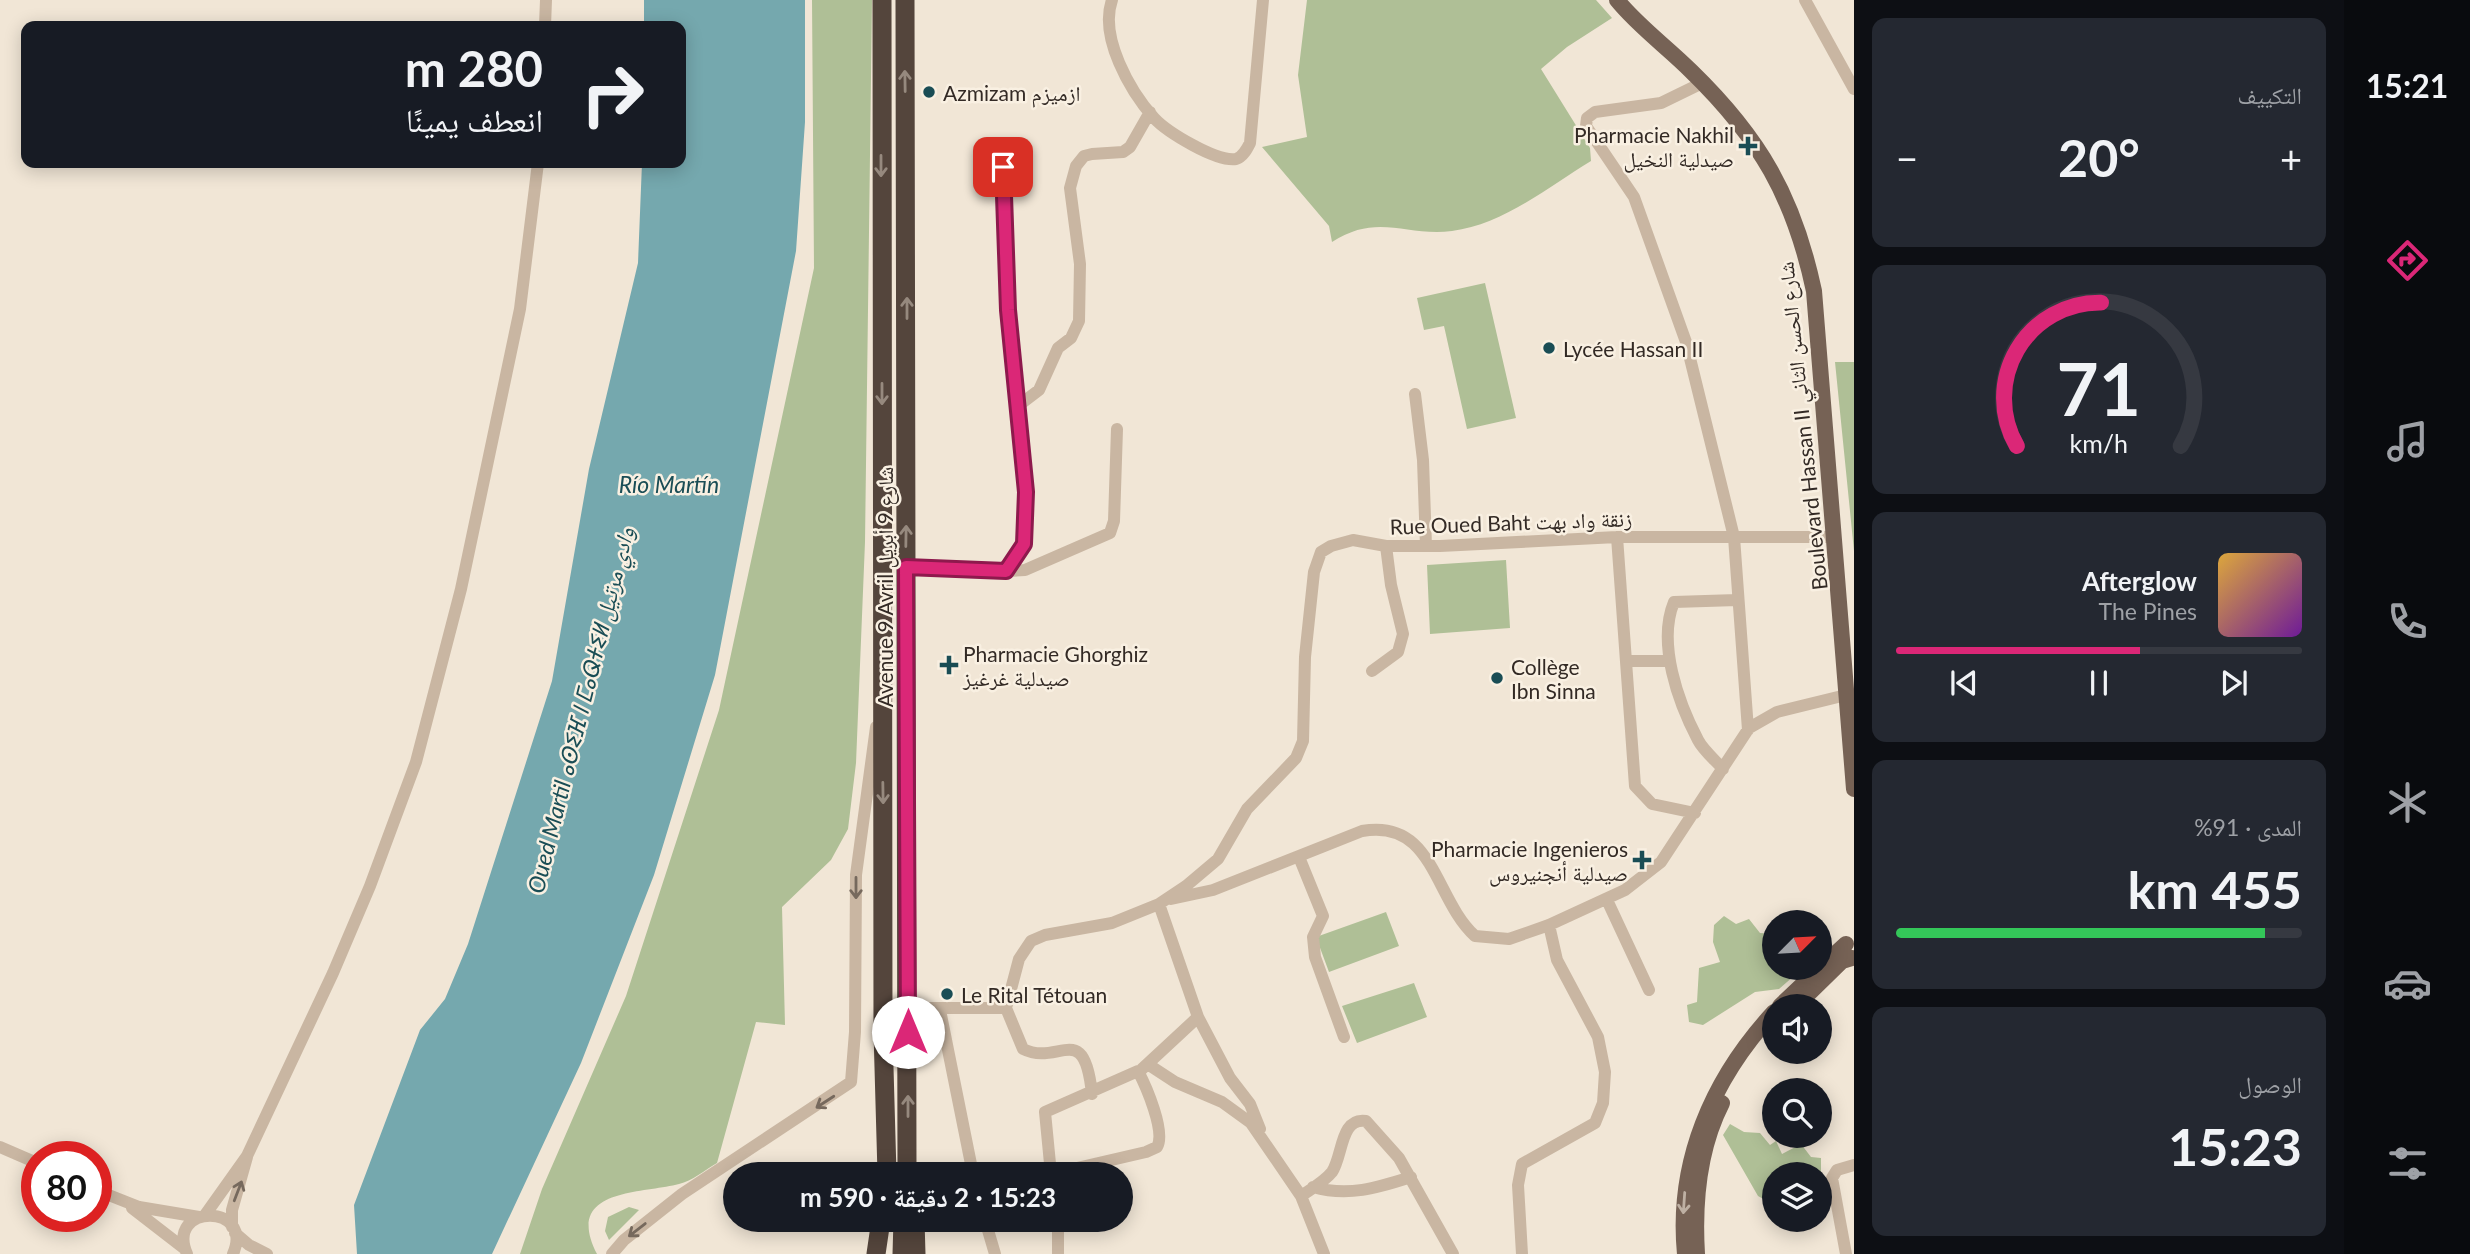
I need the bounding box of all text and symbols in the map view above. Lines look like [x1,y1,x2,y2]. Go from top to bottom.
text: 280 m [405,39,543,97]
icon: right [567,49,658,140]
text: 15:21 [2366,66,2448,105]
one-way arrow [898,69,912,92]
place label: Azmizam ازميزم [943,80,1081,108]
text: التكييف [2237,81,2302,109]
marker: Azmizam ازميزم [921,84,937,100]
text: انعطف يمينًا [406,100,543,139]
place label: Pharmacie Nakhil صيدلية النخيل [1574,122,1734,173]
text: 20° [2058,126,2140,188]
text: − [1896,135,1918,181]
text: + [2280,135,2302,181]
pin [973,137,1033,197]
marker: Pharmacie Nakhil صيدلية النخيل [1740,138,1756,154]
icon: arrive [984,148,1022,186]
one-way arrow [874,154,888,177]
icon: directions [2383,236,2432,285]
street label: Boulevard Hassan II شارع الحسن الثاني [1772,260,1837,591]
one-way arrow [900,297,914,320]
place label: Lycée Hassan II [1563,336,1703,361]
marker: Lycée Hassan II [1541,340,1557,356]
text: 71 [2057,344,2141,432]
one-way arrow [876,382,889,405]
icon: music [2383,417,2432,466]
text: km/h [2070,428,2128,458]
street label: Avenue 9 Avril شارع 9 أبريل [872,467,899,707]
water label: Río Martín [619,470,719,498]
street label: Rue Oued Baht زنقة واد بهت [1389,505,1633,540]
water label: Oued Martil ⴰⵙⵉⴼ ⵏ ⵎⴰⵕⵜⵉⵍ وادي مرتيل [521,524,645,897]
one-way arrow [899,524,913,547]
text: Afterglow [2082,565,2197,597]
text: The Pines [2099,597,2197,625]
icon: phone [2383,597,2432,646]
place label: Pharmacie Ghorghiz صيدلية غرغيز [962,641,1148,690]
place label: Collège Ibn Sinna [1511,654,1596,703]
marker: Pharmacie Ghorghiz صيدلية غرغيز [941,657,957,673]
icon: previous [1945,664,1983,702]
icon: pause [2080,664,2118,702]
icon: next [2215,664,2253,702]
marker: Collège Ibn Sinna [1489,670,1505,686]
icon: climate [2383,778,2432,827]
one-way arrow [876,781,890,804]
text: المدى · 91% [2194,813,2302,841]
place label: Pharmacie Ingenieros صيدلية أنجنيروس [1431,836,1628,887]
marker: Pharmacie Ingenieros صيدلية أنجنيروس [1634,852,1650,868]
text: 455 km [2128,858,2302,920]
one-way arrow [849,876,863,899]
north arrow [1762,910,1832,980]
map controls [1762,910,1832,1232]
icon: car [2383,959,2432,1008]
place label: Le Rital Tétouan [961,982,1107,1007]
marker: Le Rital Tétouan [939,986,955,1002]
button: sound [1762,994,1832,1064]
position arrow [871,995,945,1069]
text: الوصول [2238,1070,2302,1098]
button: search [1762,1078,1832,1148]
one-way arrow [815,1095,835,1109]
one-way arrow [901,1095,915,1118]
text: 15:23 [2168,1115,2302,1177]
icon: filters [2383,1139,2432,1188]
speed limit sign: 80 [21,1141,112,1232]
button: layers [1762,1162,1832,1232]
one-way arrow [233,1181,246,1203]
text: 15:23 · 2 دقيقة · 590 m [800,1181,1056,1213]
one-way arrow [1677,1191,1690,1214]
one-way arrow [628,1222,646,1237]

